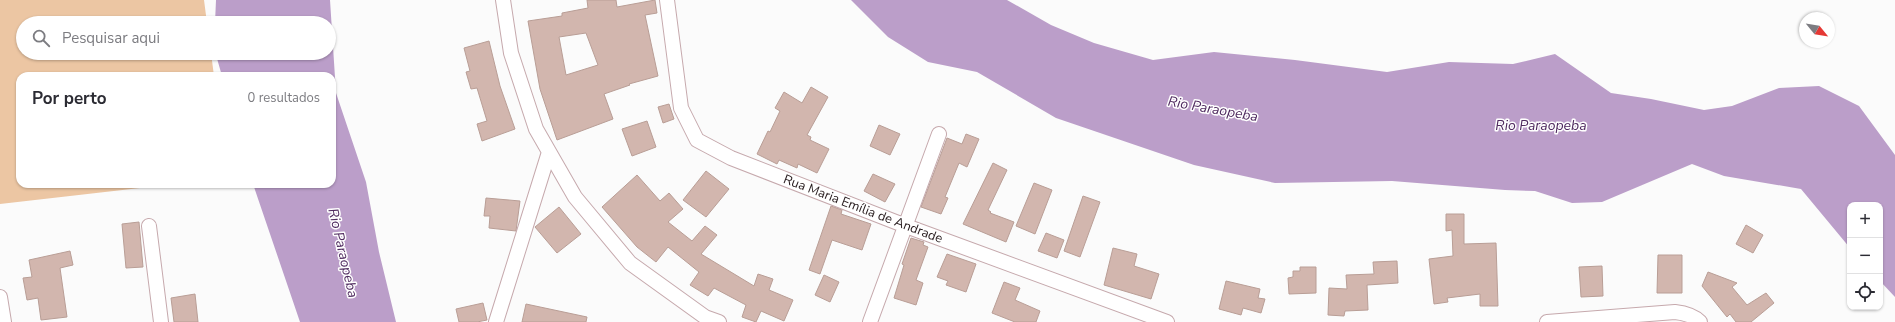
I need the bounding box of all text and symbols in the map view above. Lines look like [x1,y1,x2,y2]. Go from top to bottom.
north arrow [1799,12,1835,48]
search box [16,16,336,60]
icon: search [30,27,52,49]
text: Pesquisar aqui [62,28,160,48]
text: Por perto [32,87,107,110]
text: 0 resultados [248,89,320,107]
water label: Rio Paraopeba [1166,92,1260,126]
water label: Rio Paraopeba [1495,116,1587,135]
street label: Rua Maria Emília de Andrade [781,170,945,248]
map controls [1847,202,1883,310]
button: + [1847,202,1883,238]
water label: Rio Paraopeba [323,206,363,300]
button: − [1847,238,1883,274]
button: locate [1847,274,1883,310]

